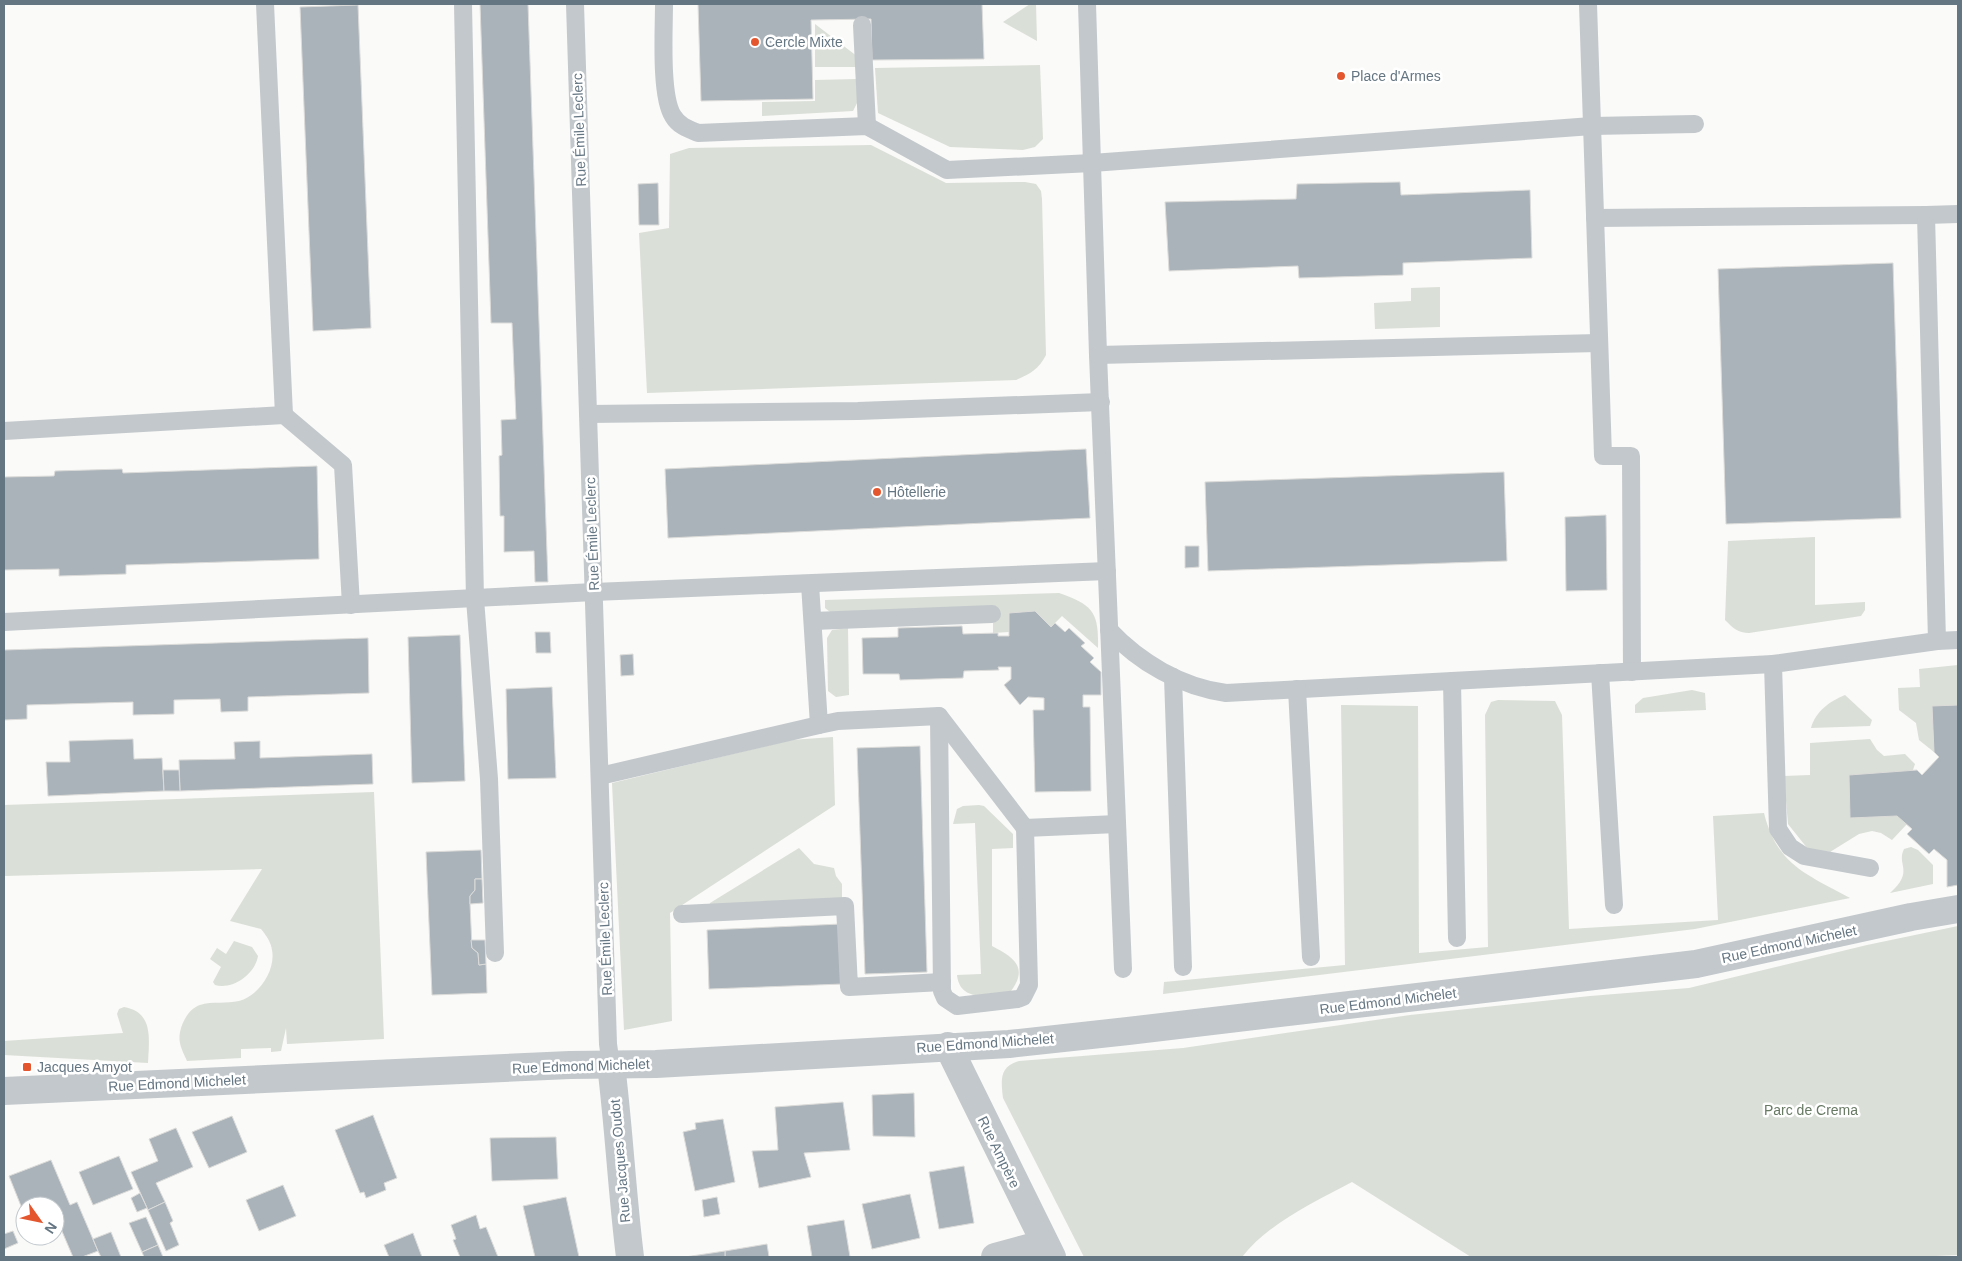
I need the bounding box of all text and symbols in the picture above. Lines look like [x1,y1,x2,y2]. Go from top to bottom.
place label: Cercle Mixte [765,34,843,50]
marker: Cercle Mixte [749,36,761,48]
place label: Place d'Armes [1351,68,1441,84]
marker: Place d'Armes [1335,70,1347,82]
street label: Rue Émile Leclerc [569,73,589,187]
street label: Rue Émile Leclerc [582,477,602,591]
place label: Hôtellerie [887,484,946,500]
marker: Hôtellerie [871,486,883,498]
street label: Rue Émile Leclerc [595,882,615,996]
street label: Rue Edmond Michelet [1720,922,1858,966]
street label: Rue Edmond Michelet [1319,985,1457,1017]
street label: Rue Edmond Michelet [916,1030,1054,1056]
street label: Rue Edmond Michelet [512,1056,650,1076]
place label: Jacques Amyot [37,1059,132,1075]
marker: Jacques Amyot [21,1061,33,1073]
street label: Rue Edmond Michelet [108,1071,246,1095]
street label: Rue Jacques Oudot [607,1099,633,1223]
park label: Parc de Crema [1764,1102,1858,1118]
street label: Rue Ampère [975,1114,1023,1191]
north arrow [15,1196,65,1246]
text: N [41,1219,60,1237]

